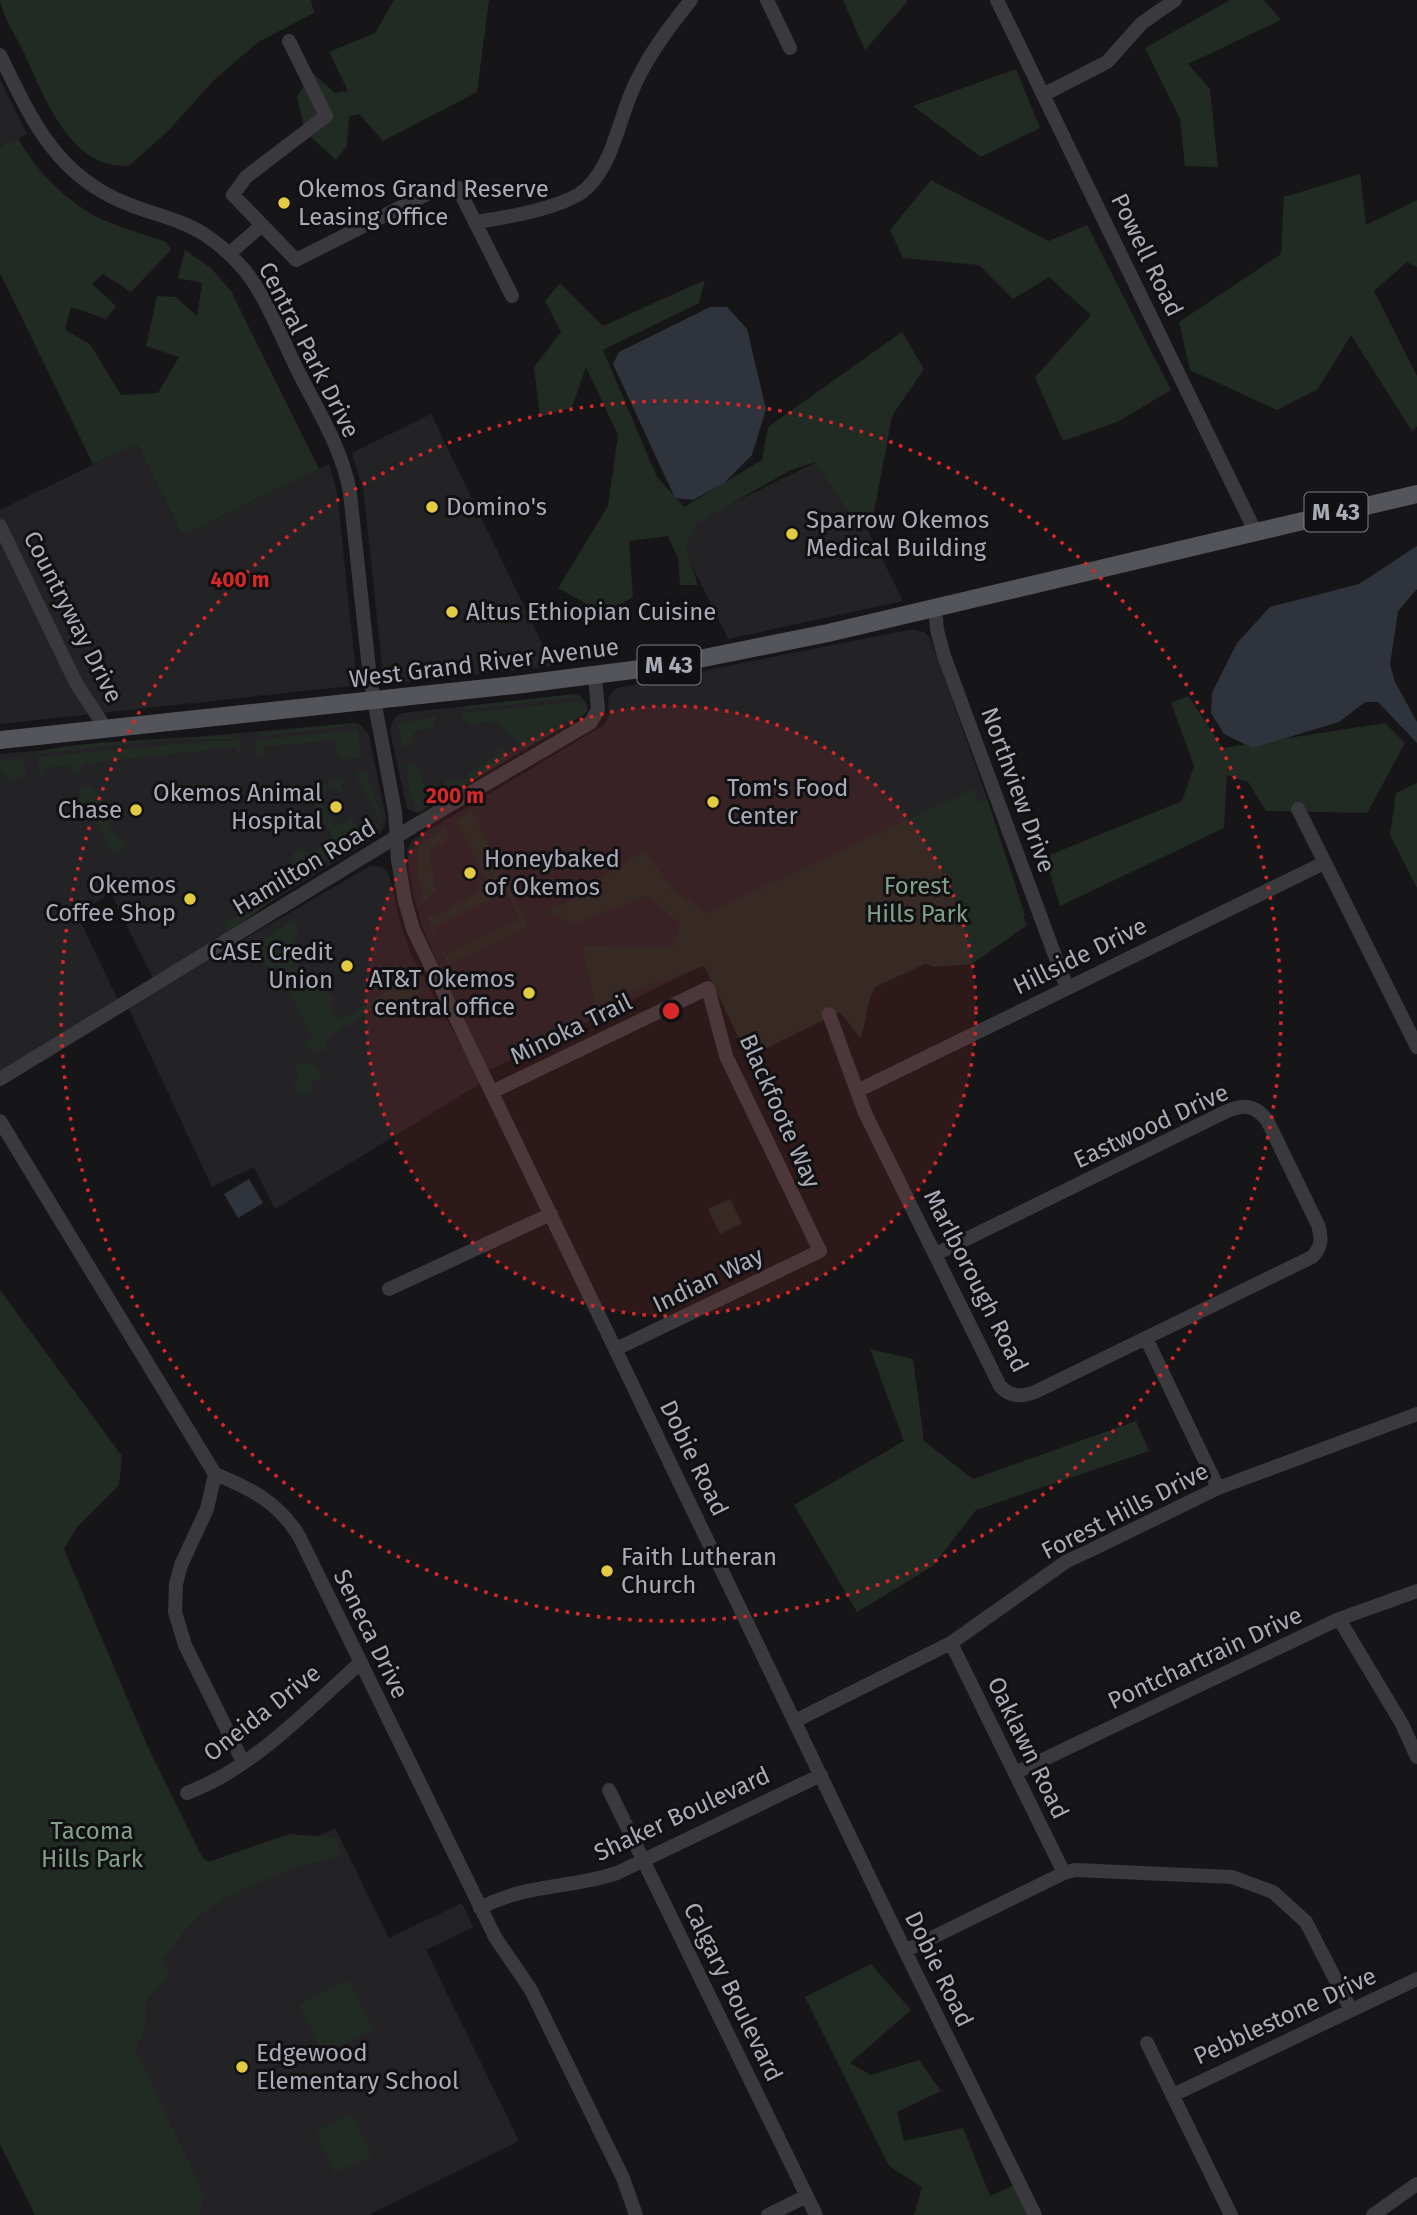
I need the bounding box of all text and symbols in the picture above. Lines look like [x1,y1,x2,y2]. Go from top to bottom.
place label: Okemos Grand Reserve Leasing Office [298,175,549,231]
street label: Powell Road [1105,189,1189,321]
marker: Okemos Grand Reserve Leasing Office [276,195,292,211]
street label: Central Park Drive [253,258,365,442]
road number: M 43 [1304,492,1368,532]
place label: Domino's [446,493,547,521]
marker: Domino's [424,499,440,515]
place label: Sparrow Okemos Medical Building [806,506,989,562]
marker: Sparrow Okemos Medical Building [784,526,800,542]
street label: Countryway Drive [18,527,128,707]
text: 400 m [210,567,270,593]
place label: Altus Ethiopian Cuisine [466,598,716,626]
marker: Altus Ethiopian Cuisine [444,604,460,620]
street label: West Grand River Avenue [347,633,621,693]
road number: M 43 [638,646,700,684]
street label: Northview Drive [975,704,1061,876]
place label: Tom's Food Center [727,774,848,830]
place label: Okemos Animal Hospital [153,779,322,835]
text: 200 m [426,783,484,809]
marker: Tom's Food Center [705,794,721,810]
place label: Chase [58,796,122,824]
marker: Okemos Animal Hospital [328,799,344,815]
marker: Chase [128,802,144,818]
street label: Hamilton Road [227,813,381,921]
place label: Honeybaked of Okemos [484,845,620,901]
marker: Honeybaked of Okemos [462,865,478,881]
place label: Okemos Coffee Shop [45,871,176,927]
park label: Forest Hills Park [866,872,969,928]
marker: Okemos Coffee Shop [182,891,198,907]
street label: Hillside Drive [1009,912,1151,1000]
place label: CASE Credit Union [209,938,333,994]
marker: CASE Credit Union [339,958,355,974]
place label: AT&T Okemos central office [369,965,515,1021]
marker: AT&T Okemos central office [521,985,537,1001]
street label: Minoka Trail [506,988,636,1070]
centre of rings [659,999,683,1023]
street label: Blackfoote Way [734,1030,827,1192]
street label: Eastwood Drive [1069,1078,1233,1174]
street label: Marlborough Road [918,1185,1034,1377]
street label: Indian Way [648,1241,768,1319]
street label: Dobie Road [654,1396,734,1520]
street label: Forest Hills Drive [1037,1457,1213,1565]
place label: Faith Lutheran Church [621,1543,777,1599]
marker: Faith Lutheran Church [599,1563,615,1579]
street label: Seneca Drive [328,1565,414,1703]
street label: Pontchartrain Drive [1103,1601,1307,1715]
street label: Oneida Drive [198,1659,326,1767]
street label: Oaklawn Road [982,1672,1074,1824]
street label: Shaker Boulevard [590,1761,774,1867]
park label: Tacoma Hills Park [41,1817,144,1873]
street label: Calgary Boulevard [678,1898,788,2086]
street label: Dobie Road [899,1907,979,2031]
street label: Pebblestone Drive [1189,1961,1381,2071]
place label: Edgewood Elementary School [256,2039,459,2095]
marker: Edgewood Elementary School [234,2059,250,2075]

